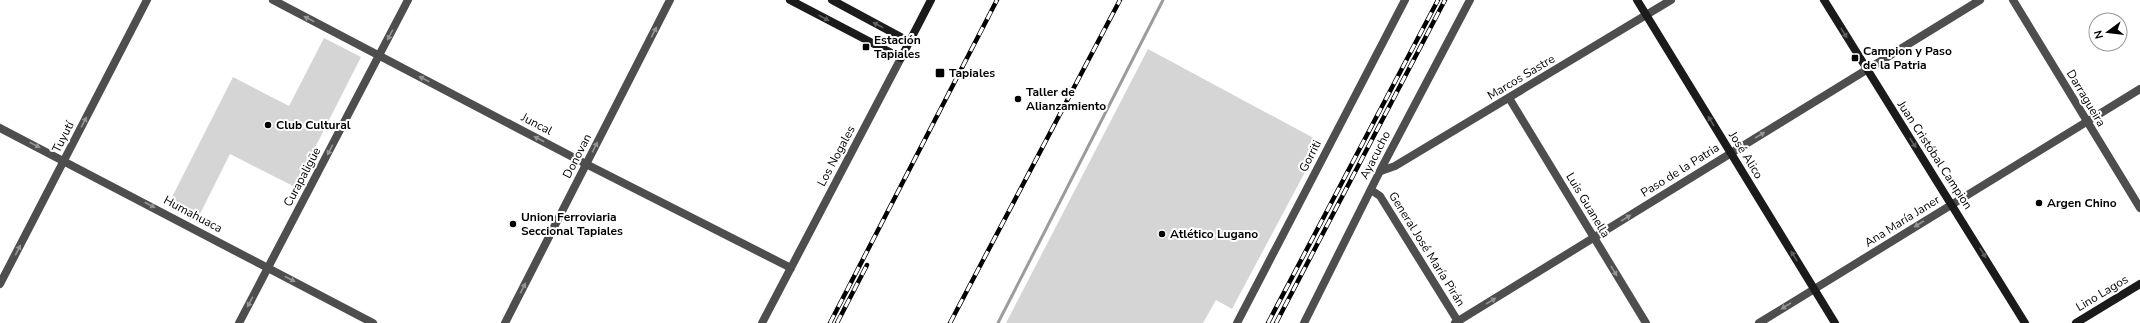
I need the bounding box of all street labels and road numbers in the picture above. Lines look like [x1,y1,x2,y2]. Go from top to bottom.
street label: Marcos Sastre [1484,51,1558,103]
street label: Darragueira [2063,67,2109,129]
street label: Juan Cristóbal Campion [1893,97,1976,212]
street label: Juncal [518,109,556,139]
street label: Tuyutí [48,118,78,155]
street label: Los Nogales [813,123,859,189]
street label: José Alico [1725,127,1767,182]
street label: Ayacucho [1356,128,1394,182]
street label: Donovan [559,131,595,181]
street label: Gorriti [1295,137,1325,175]
street label: Paso de la Patria [1638,139,1722,201]
street label: Curapaligüe [280,145,324,209]
street label: Luis Guanella [1562,169,1614,241]
street label: General José María Pirán [1385,189,1469,309]
street label: Ana María Janer [1861,191,1943,251]
street label: Humahuaca [161,192,225,236]
street label: Lino Lagos [2073,271,2131,315]

